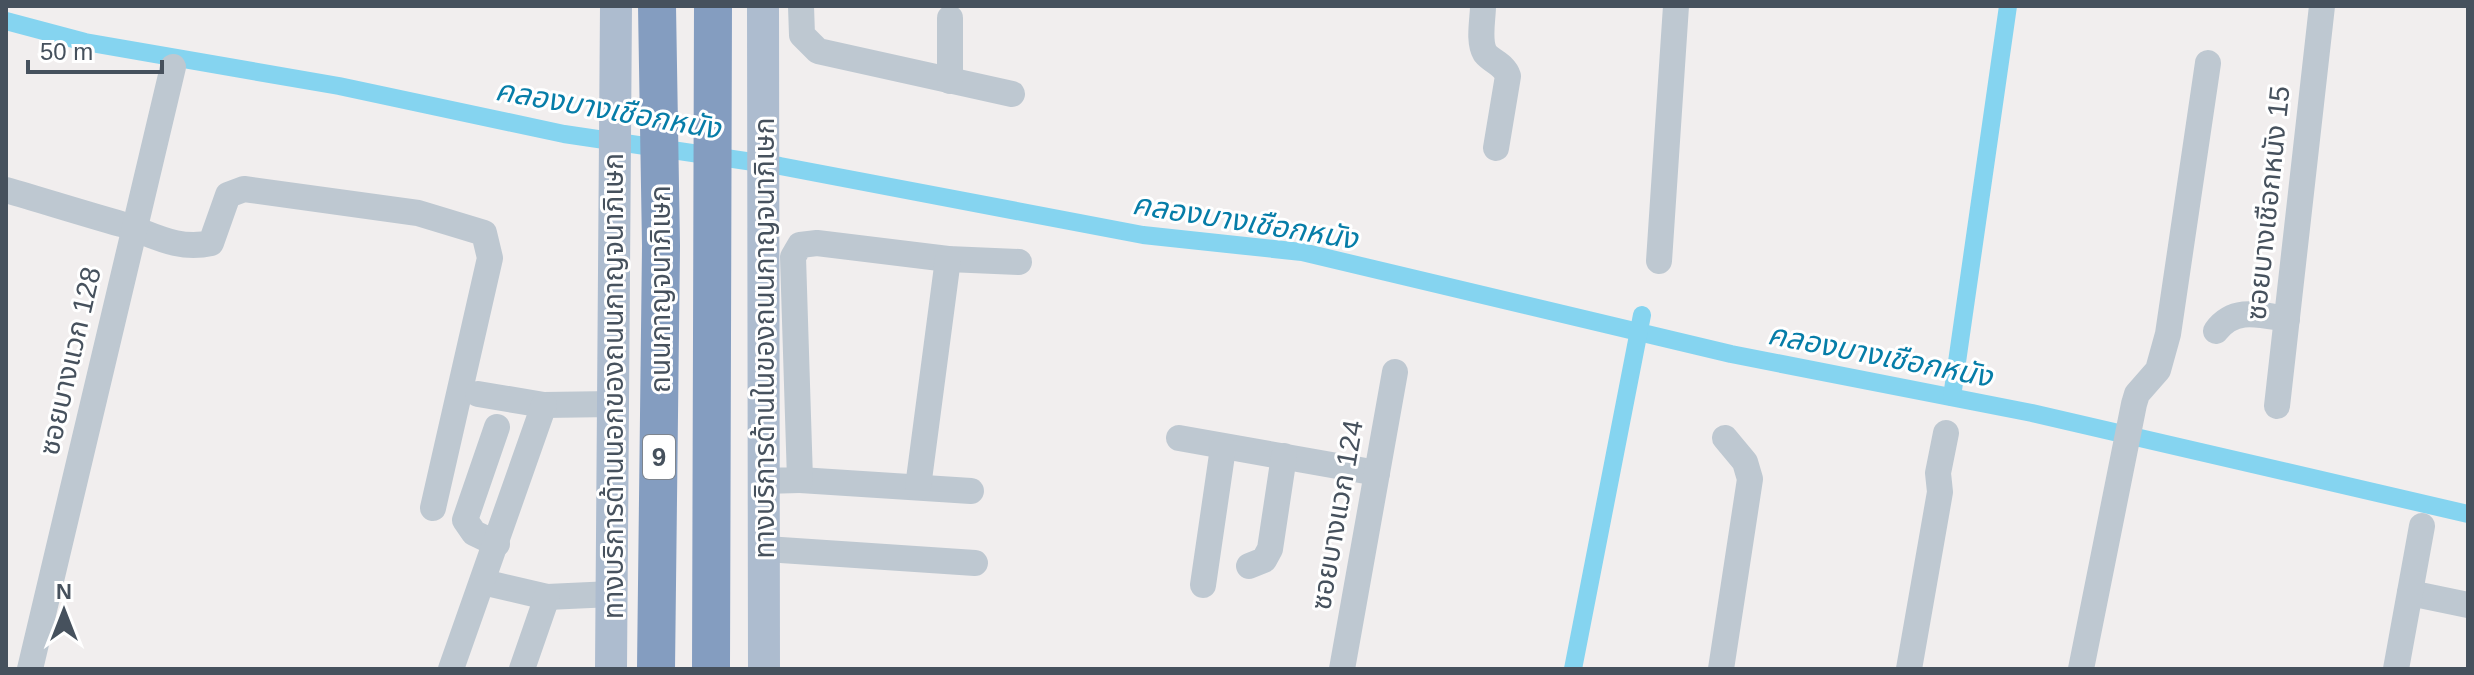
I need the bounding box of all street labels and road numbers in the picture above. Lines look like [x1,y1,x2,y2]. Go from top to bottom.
street label: ซอยบางเชือกหนัง 15 [2240,84,2296,322]
street label: ทางบริการด้านในของถนนกาญจนาภิเษก [749,118,780,558]
street label: ทางบริการด้านนอกของถนนกาญจนาภิเษก [598,153,629,619]
street label: ถนนกาญจนาภิเษก [645,185,676,393]
street label: ซอยบางแวก 128 [33,264,107,458]
street label: ซอยบางแวก 124 [1305,418,1369,612]
road number: 9 [643,435,675,479]

